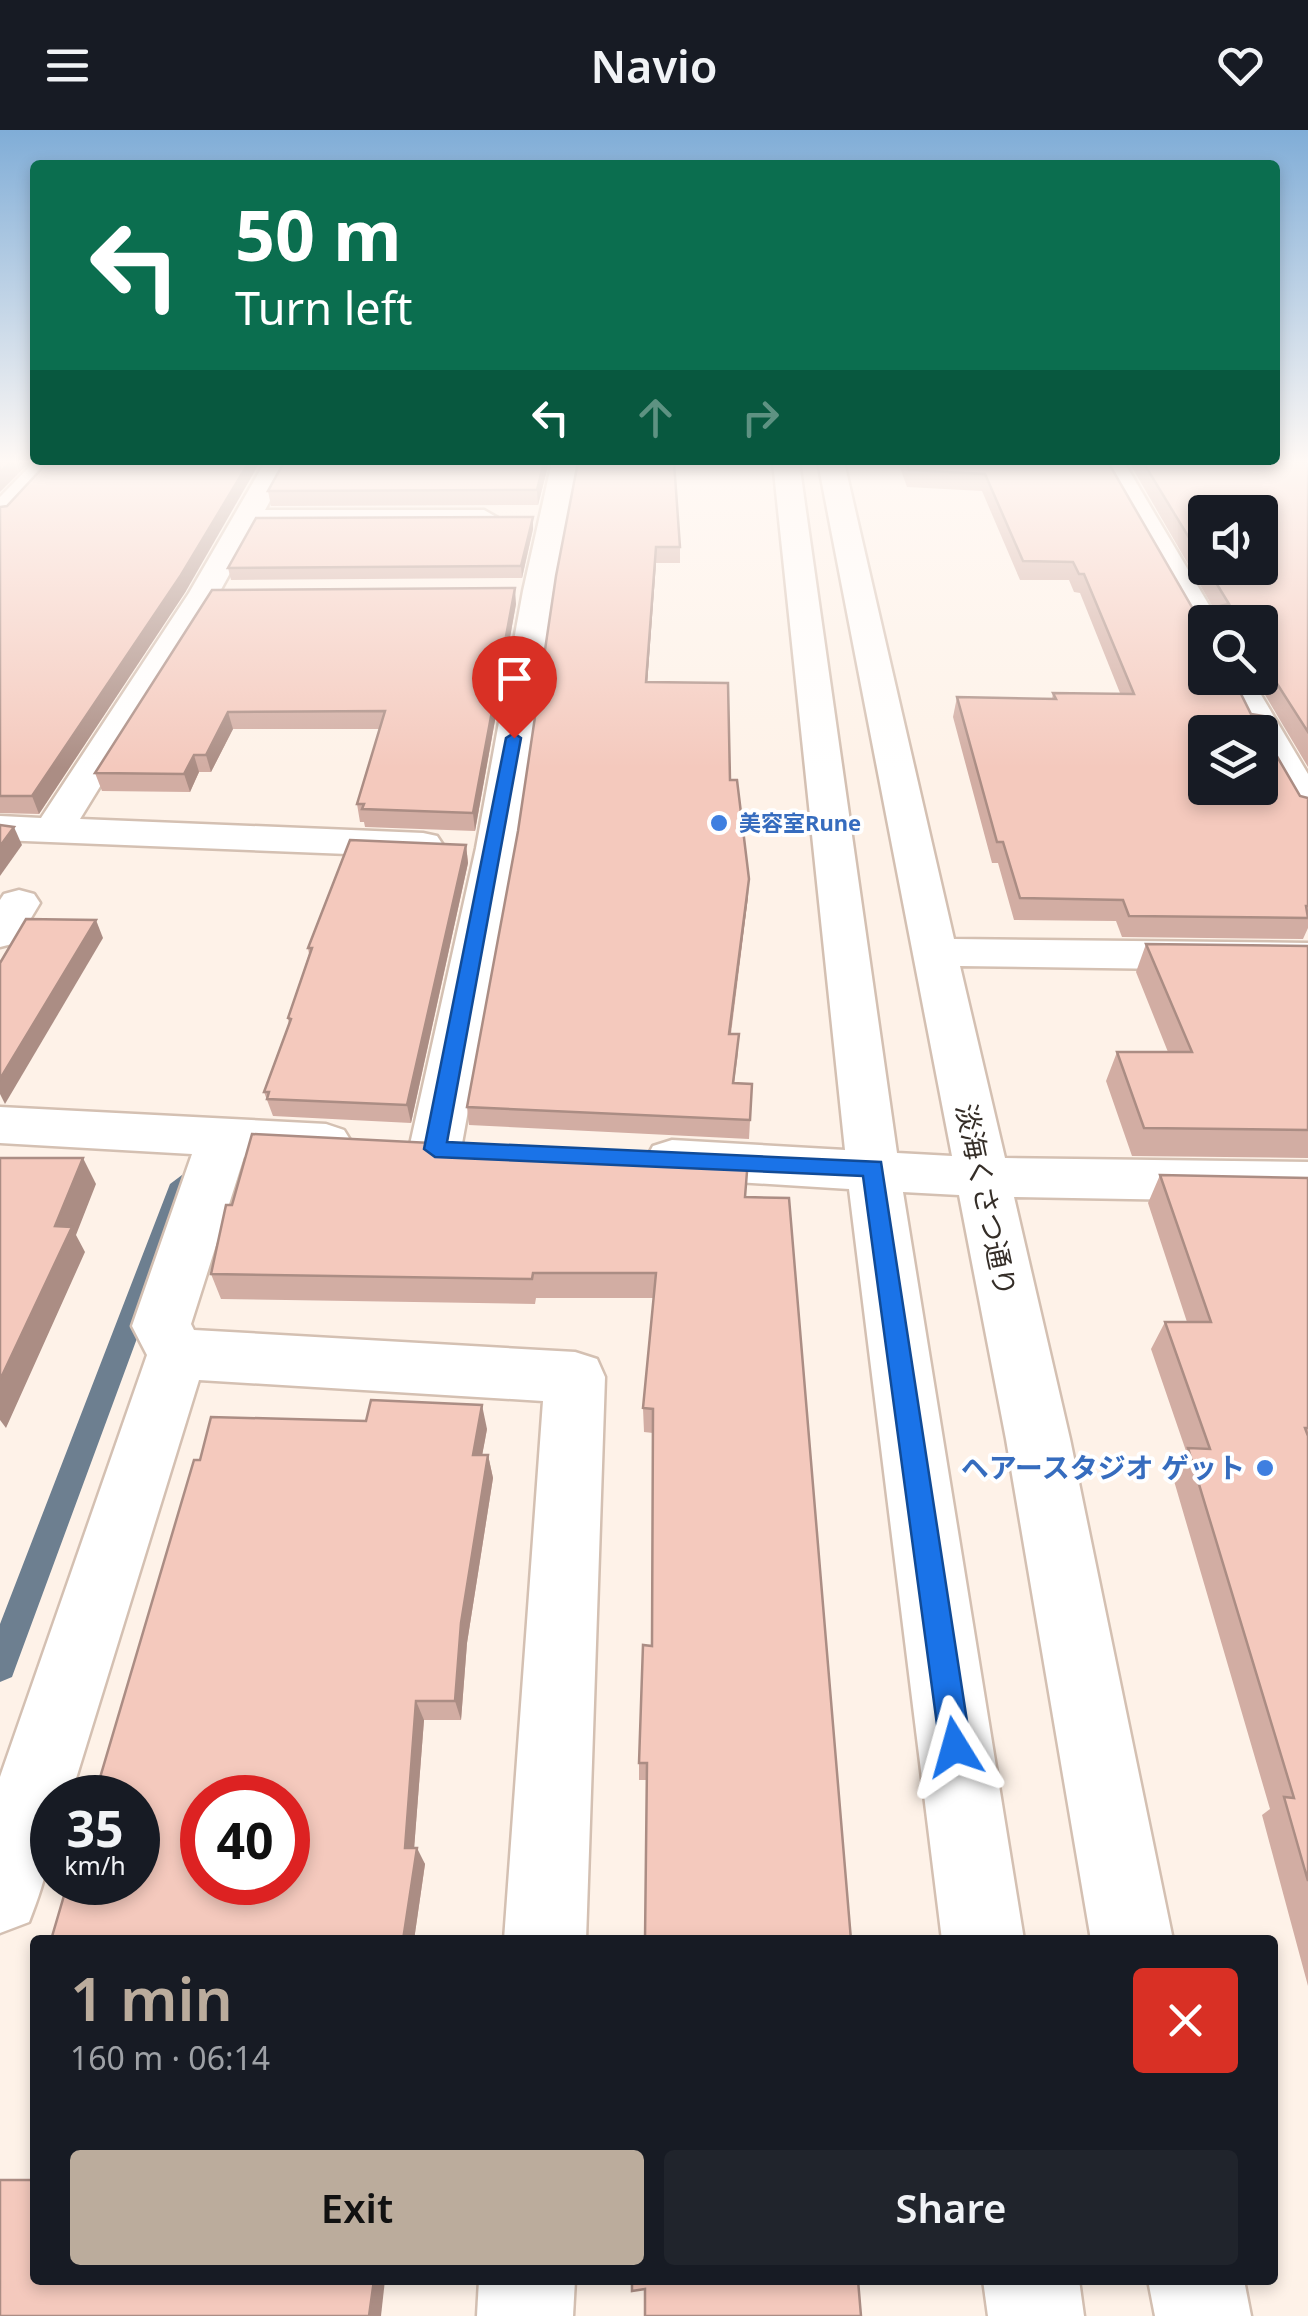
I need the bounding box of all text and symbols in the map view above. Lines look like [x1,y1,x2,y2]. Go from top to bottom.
text: Navio [590,35,718,96]
icon: menu [40,38,95,93]
icon: heart [1213,38,1268,93]
text: 50 m [235,186,402,282]
icon: left [70,200,200,330]
text: Turn left [235,277,412,338]
icon: left [523,390,578,445]
icon: ahead [628,390,683,445]
icon: right [733,390,788,445]
map controls [1188,495,1278,805]
button: sound [1188,495,1278,585]
button: search [1188,605,1278,695]
pin [472,636,557,739]
icon: arrive [487,651,542,706]
button: layers [1188,715,1278,805]
place label: 美容室Rune [739,807,861,837]
marker: 美容室Rune [708,812,730,834]
street label: 淡海くさつ通り [948,1100,1026,1300]
place label: ヘアースタジオ ゲット [961,1448,1245,1486]
marker: ヘアースタジオ ゲット [1254,1457,1276,1479]
position arrow [903,1695,1007,1799]
speed limit sign: 40 [180,1775,310,1905]
text: 35 [66,1794,124,1862]
text: km/h [64,1848,126,1882]
text: 1 min [70,1957,233,2039]
button: close [1133,1968,1238,2073]
text: 160 m · 06:14 [70,2036,270,2079]
button: Exit [70,2150,644,2265]
button: Share [664,2150,1238,2265]

